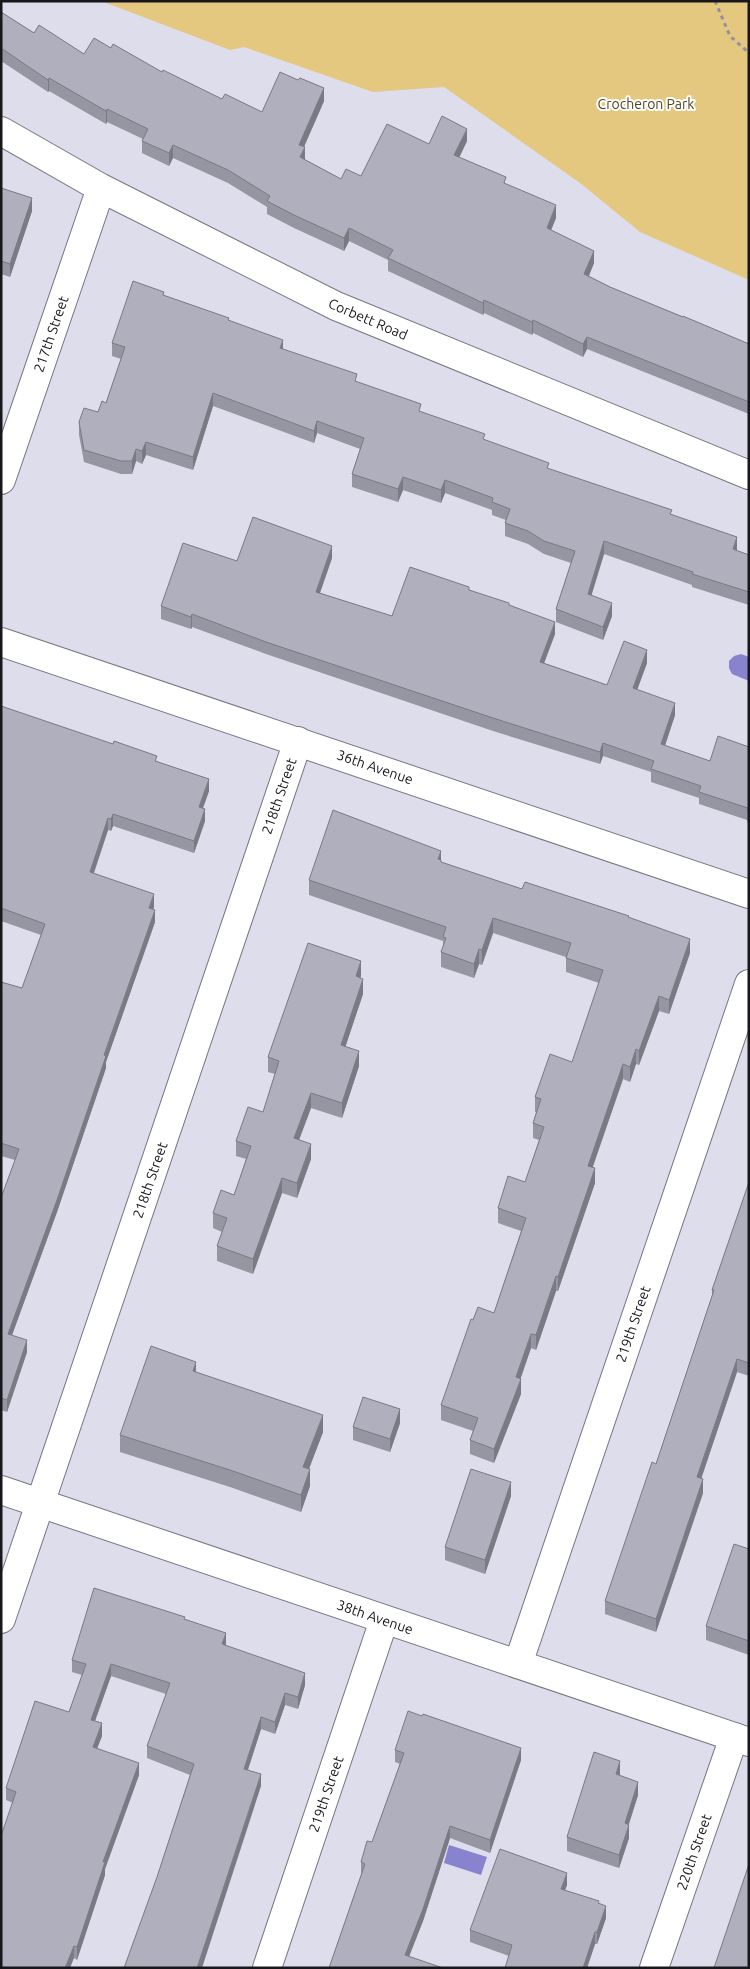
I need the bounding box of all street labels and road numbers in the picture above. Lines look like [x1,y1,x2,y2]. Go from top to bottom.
street label: 217th Street [30,293,72,374]
street label: Corbett Road [326,295,410,343]
street label: 36th Avenue [335,746,415,788]
street label: 218th Street [258,755,300,836]
street label: 218th Street [129,1139,171,1220]
street label: 219th Street [612,1283,654,1364]
street label: 38th Avenue [335,1596,415,1638]
street label: 219th Street [305,1753,347,1834]
street label: 220th Street [673,1811,715,1892]

